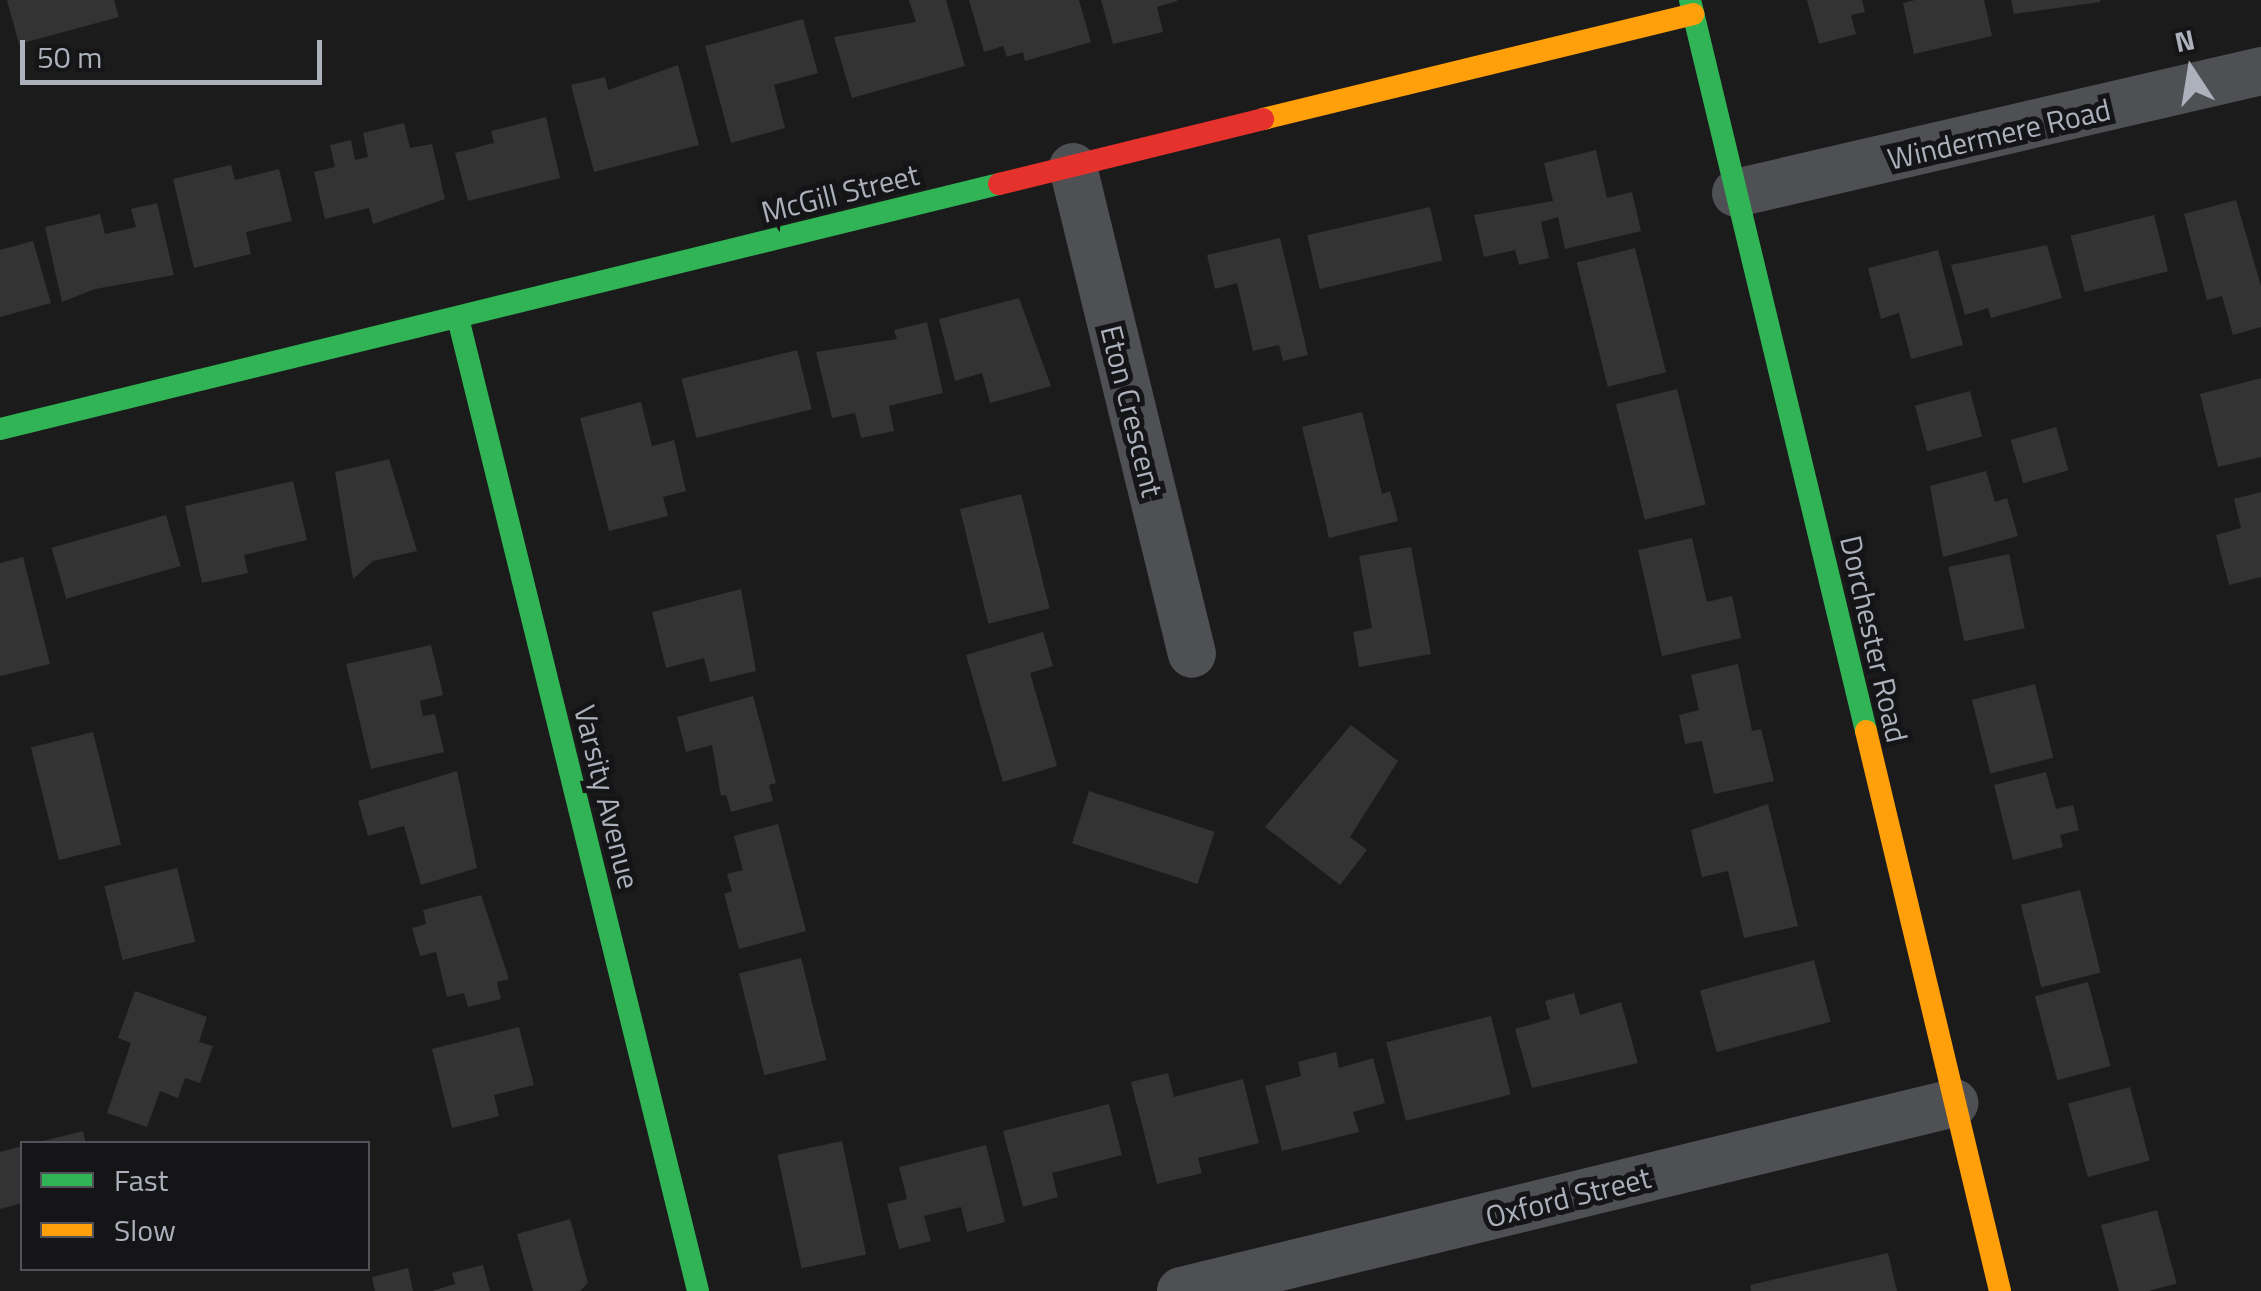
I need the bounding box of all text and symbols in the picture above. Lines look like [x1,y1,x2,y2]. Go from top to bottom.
text: N [2171,17,2199,63]
scale bar [25,20,328,82]
north arrow [2141,20,2241,120]
text: 50 m [37,34,102,80]
street label: Windermere Road [1884,91,2114,177]
street label: McGill Street [758,156,922,230]
street label: Eton Crescent [1093,322,1171,500]
street label: Dorchester Road [1833,532,1915,746]
street label: Varsity Avenue [567,701,647,893]
legend [20,1141,370,1271]
text: Fast [114,1157,168,1203]
street label: Oxford Street [1482,1159,1654,1235]
text: Slow [114,1207,176,1253]

